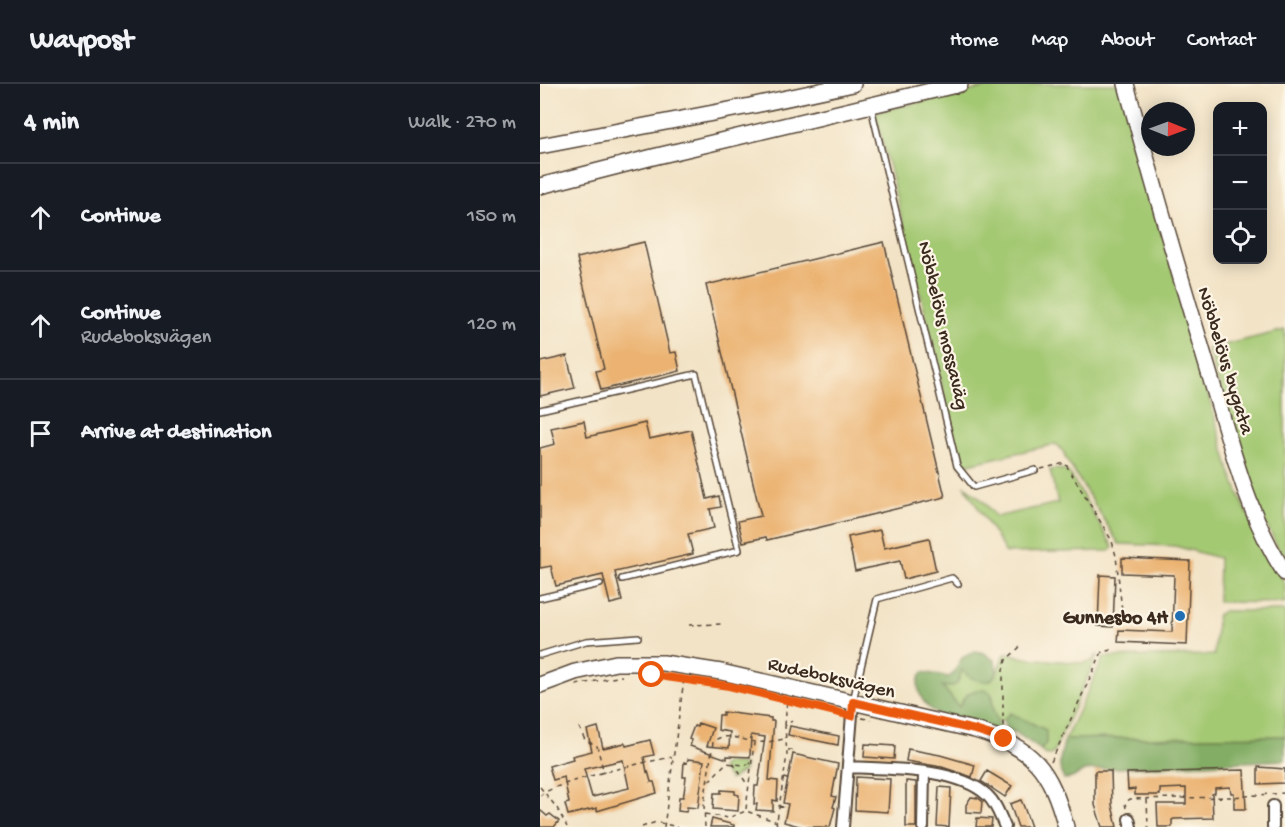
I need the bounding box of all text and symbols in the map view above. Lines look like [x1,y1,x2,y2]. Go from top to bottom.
text: Waypost [30,25,133,58]
text: Home [950,29,998,54]
text: Map [1031,29,1068,54]
text: About [1101,29,1154,54]
text: Contact [1187,29,1255,54]
north arrow [1141,102,1195,156]
map controls [1213,102,1267,264]
button: + [1213,102,1267,156]
text: 4 min [24,108,79,139]
text: Walk · 270 m [408,112,516,135]
button: − [1213,156,1267,210]
icon: ahead [24,201,57,234]
text: Continue [81,204,161,230]
text: 150 m [467,206,516,229]
button: locate [1213,210,1267,264]
street label: Nöbbelövs mossaväg [911,239,972,412]
street label: Nöbbelövs bygata [1190,285,1257,438]
text: Continue [81,301,161,327]
icon: ahead [24,309,57,342]
text: 120 m [468,314,516,337]
text: Rudeboksvägen [81,327,211,350]
icon: arrive [24,417,57,450]
text: Arrive at destination [81,420,271,446]
place label: Gunnesbo 4H [1063,608,1169,631]
marker: Gunnesbo 4H [1173,609,1187,623]
street label: Rudeboksvägen [765,654,898,705]
route start [638,661,664,687]
route end [990,725,1016,751]

